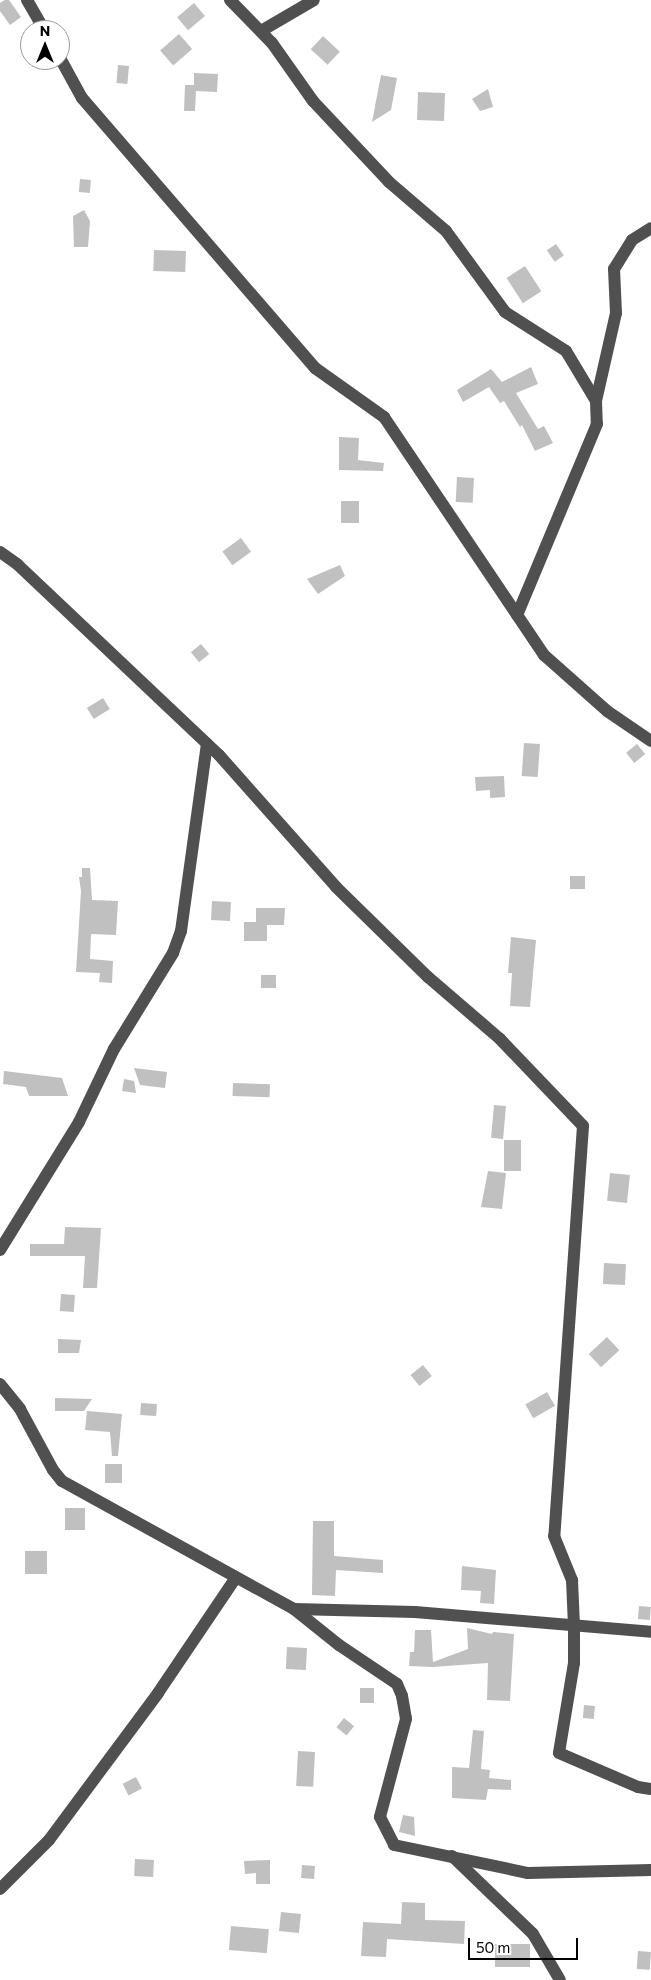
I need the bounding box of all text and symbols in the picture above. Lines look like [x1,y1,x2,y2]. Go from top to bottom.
north arrow [20,20,70,70]
text: N [40,22,50,39]
scale bar [471,1928,581,1960]
text: 50 m [476,1938,510,1956]

